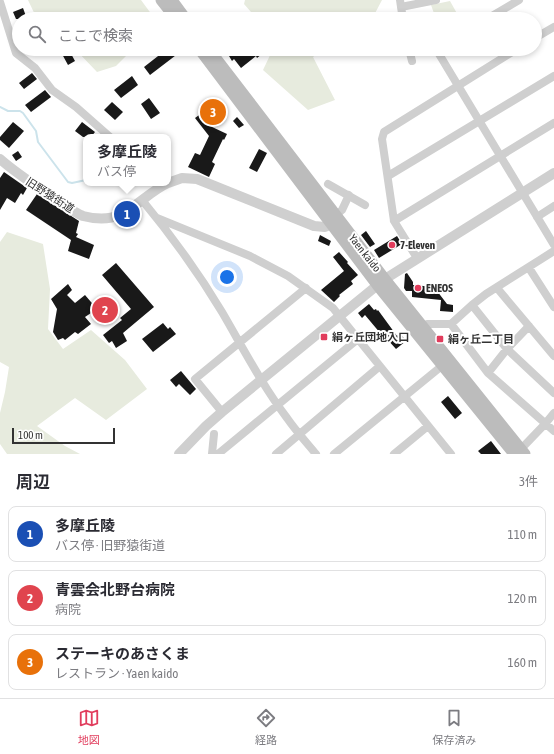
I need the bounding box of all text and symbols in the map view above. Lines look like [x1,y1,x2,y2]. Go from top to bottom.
search box [12,12,542,56]
icon: search [26,23,48,45]
text: ここで検索 [58,27,133,44]
pin: 3 [200,97,226,127]
popup [83,134,171,186]
text: 多摩丘陵 [97,143,157,160]
text: バス停 [97,164,136,179]
street label: 旧野猿街道 [24,175,76,215]
pin: 1 [114,199,140,229]
street label: Yaen kaido [347,232,383,274]
place label: 7-Eleven [400,239,435,251]
marker: 7-Eleven [387,240,397,250]
your location [217,267,237,287]
place label: ENEOS [426,282,453,294]
marker: ENEOS [413,283,423,293]
pin: 2 [92,295,118,325]
place label: 絹ヶ丘団地入口 [332,331,409,343]
marker: 絹ヶ丘団地入口 [319,332,329,342]
place label: 絹ヶ丘二丁目 [448,333,514,345]
marker: 絹ヶ丘二丁目 [435,334,445,344]
scale bar [12,426,115,445]
text: 100 m [18,429,43,441]
text: 周辺 [16,472,50,492]
text: 3件 [519,474,538,489]
text: 多摩丘陵 [55,517,115,534]
text: 1 [27,527,33,542]
text: 110 m [508,527,537,542]
text: バス停 · 旧野猿街道 [55,538,165,553]
text: 青雲会北野台病院 [55,581,175,598]
text: 2 [27,591,33,606]
text: 120 m [508,591,537,606]
text: 病院 [55,602,81,617]
text: ステーキのあさくま [55,645,190,662]
text: 3 [27,655,33,670]
text: 160 m [508,655,537,670]
text: レストラン · Yaen kaido [55,666,178,681]
tab: 地図 [78,707,100,747]
tab: 経路 [255,707,277,747]
tab: 保存済み [432,707,476,747]

